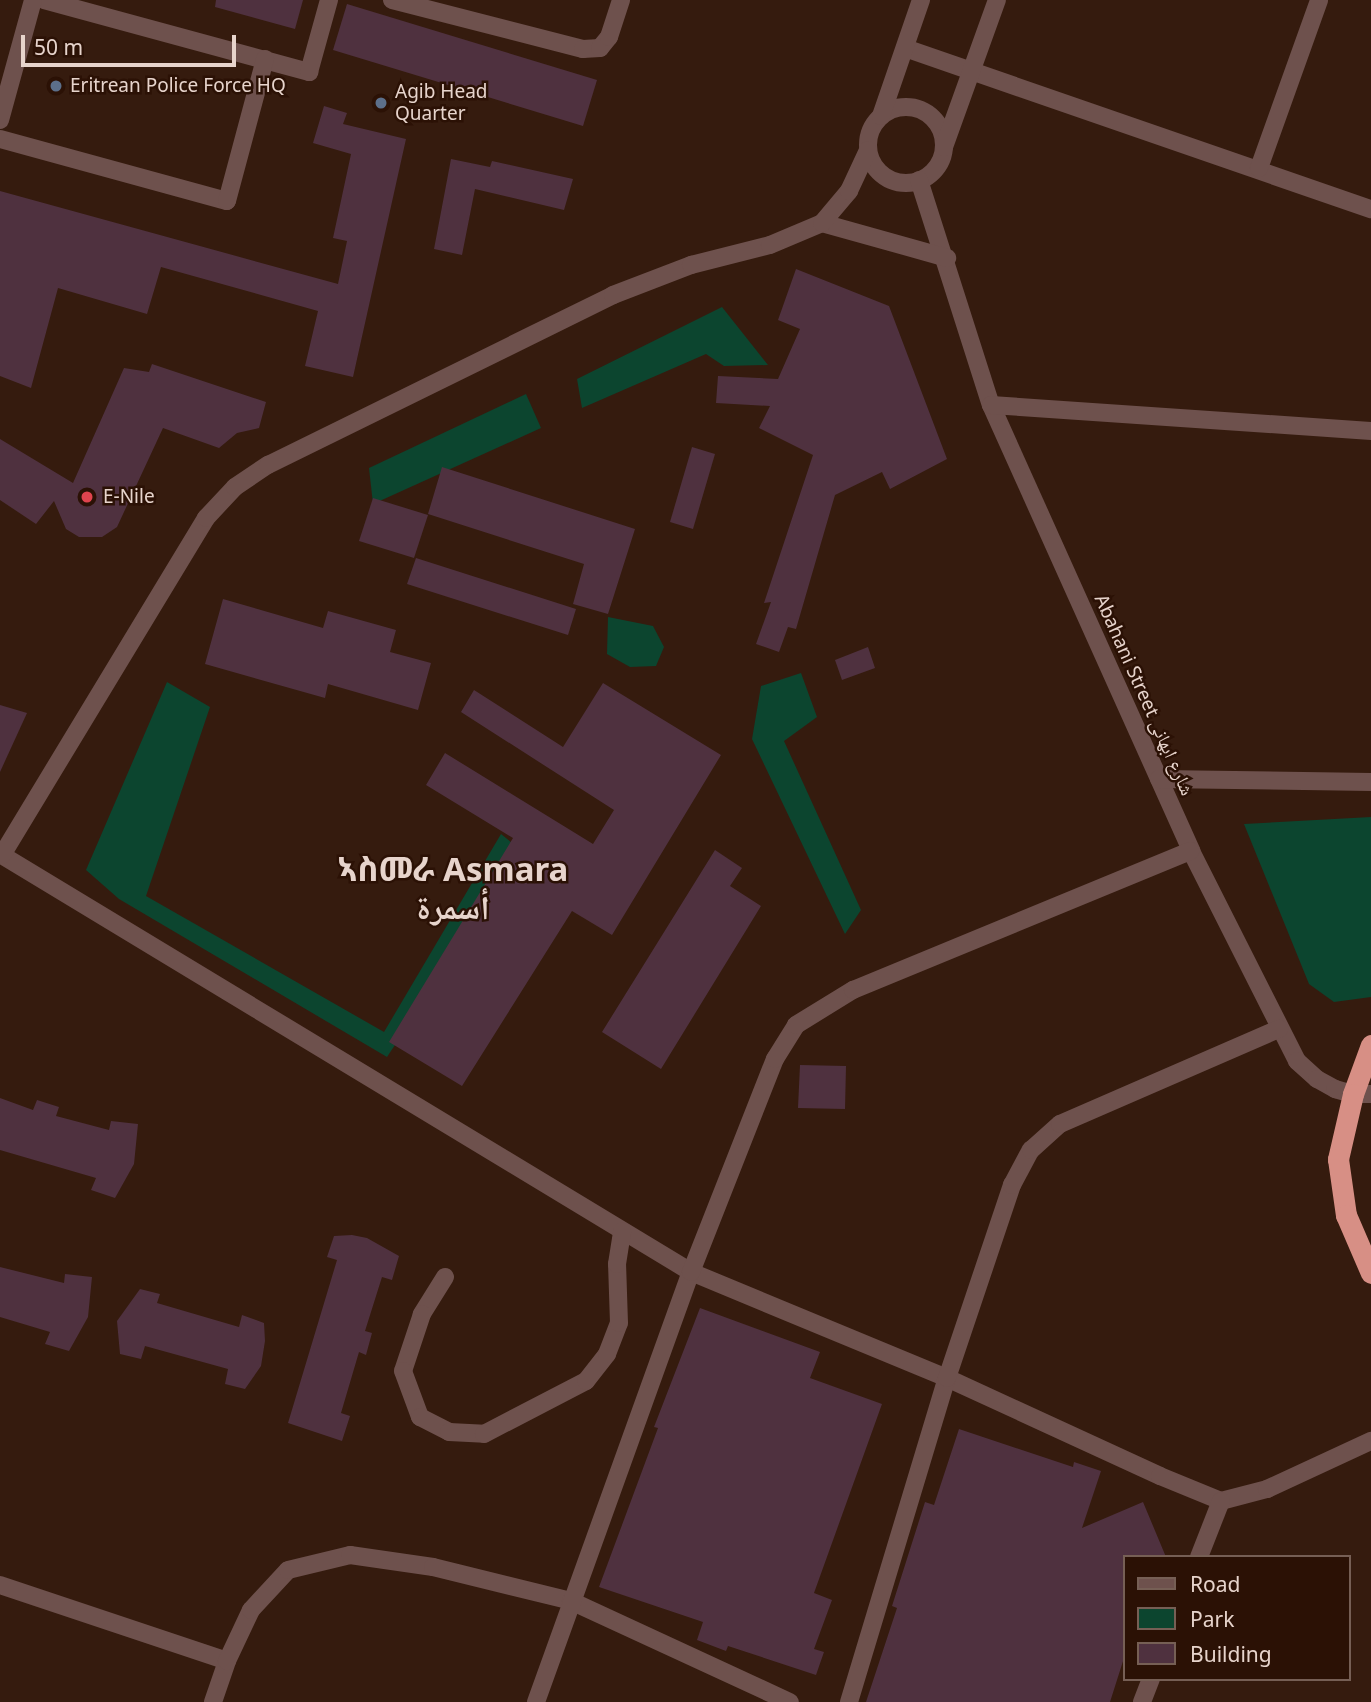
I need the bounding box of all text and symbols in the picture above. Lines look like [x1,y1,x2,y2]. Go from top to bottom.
scale bar [24,21,240,65]
text: 50 m [34,33,83,61]
place label: Eritrean Police Force HQ [70,75,286,97]
marker: Eritrean Police Force HQ [48,78,64,94]
place label: Agib Head Quarter [395,81,487,125]
marker: Agib Head Quarter [373,95,389,111]
place label: E-Nile [103,486,155,508]
marker: E-Nile [77,487,97,507]
street label: Abahani Street شارع ابهانى [1089,591,1199,799]
district label: ኣስመራ Asmara أسمرة [338,849,568,927]
legend [1122,1555,1350,1681]
text: Road [1190,1570,1240,1598]
text: Park [1190,1605,1234,1633]
text: Building [1190,1640,1272,1668]

